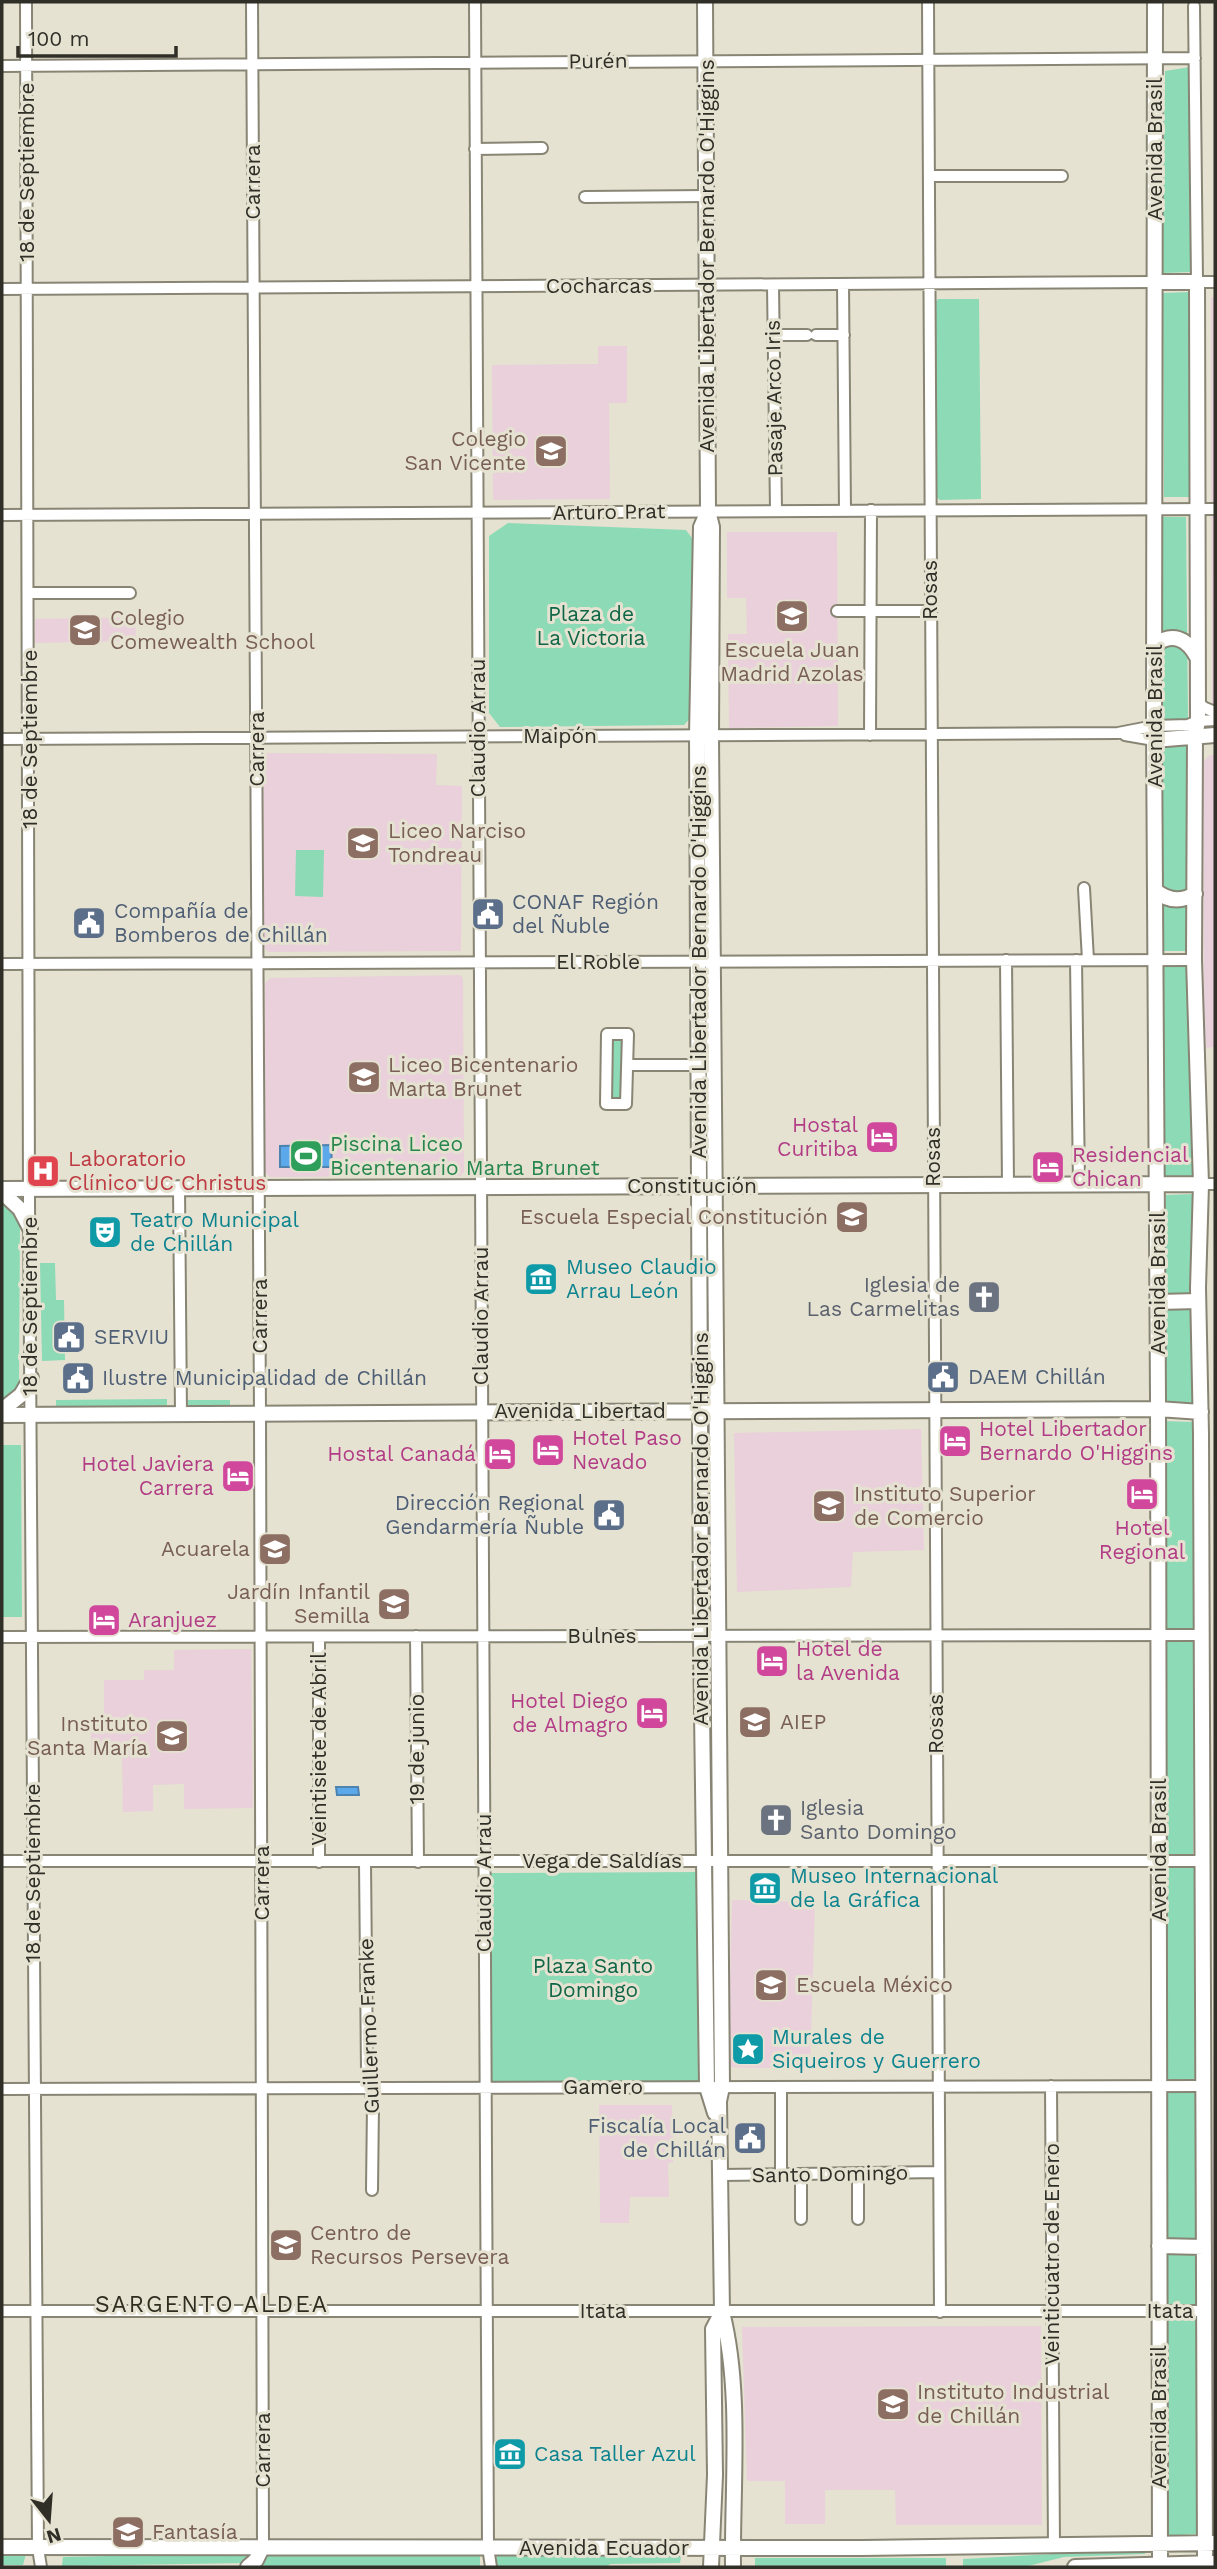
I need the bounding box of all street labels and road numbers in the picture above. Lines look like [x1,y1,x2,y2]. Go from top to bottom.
street label: Purén [568,47,628,74]
street label: Avenida Libertador Bernardo O'Higgins [694,59,719,453]
street label: Avenida Brasil [1142,77,1167,221]
street label: 18 de Septiembre [14,82,39,262]
street label: Carrera [240,144,265,220]
street label: Cocharcas [546,273,652,298]
street label: Pasaje Arco Iris [760,319,787,477]
street label: Arturo Prat [552,498,666,525]
street label: Rosas [917,560,942,620]
street label: Avenida Brasil [1142,644,1167,788]
street label: 18 de Septiembre [17,649,42,829]
street label: Claudio Arrau [465,659,490,797]
street label: Carrera [244,711,269,787]
street label: Maipón [523,723,597,748]
street label: Avenida Libertador Bernardo O'Higgins [686,765,711,1159]
street label: El Roble [556,949,640,974]
street label: Rosas [920,1127,945,1187]
street label: Constitución [627,1173,757,1198]
street label: Avenida Brasil [1145,1211,1170,1355]
street label: 18 de Septiembre [17,1216,42,1396]
street label: Claudio Arrau [468,1247,493,1385]
street label: Carrera [247,1278,272,1354]
street label: Avenida Libertador Bernardo O'Higgins [688,1332,713,1726]
street label: Avenida Libertad [494,1398,666,1423]
street label: Bulnes [567,1623,637,1648]
street label: Veintisiete de Abril [306,1652,331,1846]
street label: 19 de junio [404,1694,429,1804]
street label: Rosas [923,1694,948,1754]
street label: Avenida Brasil [1146,1778,1171,1922]
street label: 18 de Septiembre [20,1783,45,1963]
street label: Claudio Arrau [471,1814,496,1952]
street label: Carrera [249,1845,274,1921]
street label: Vega de Saldías [522,1848,682,1873]
street label: Guillermo Franke [353,1938,384,2114]
street label: Gamero [563,2074,643,2099]
street label: Veinticuatro de Enero [1039,2143,1064,2365]
street label: Santo Domingo [751,2160,909,2187]
street label: Itata [579,2298,627,2323]
street label: Itata [1146,2298,1194,2323]
street label: Avenida Brasil [1146,2345,1171,2489]
street label: Carrera [250,2412,275,2488]
street label: Avenida Ecuador [519,2535,690,2560]

